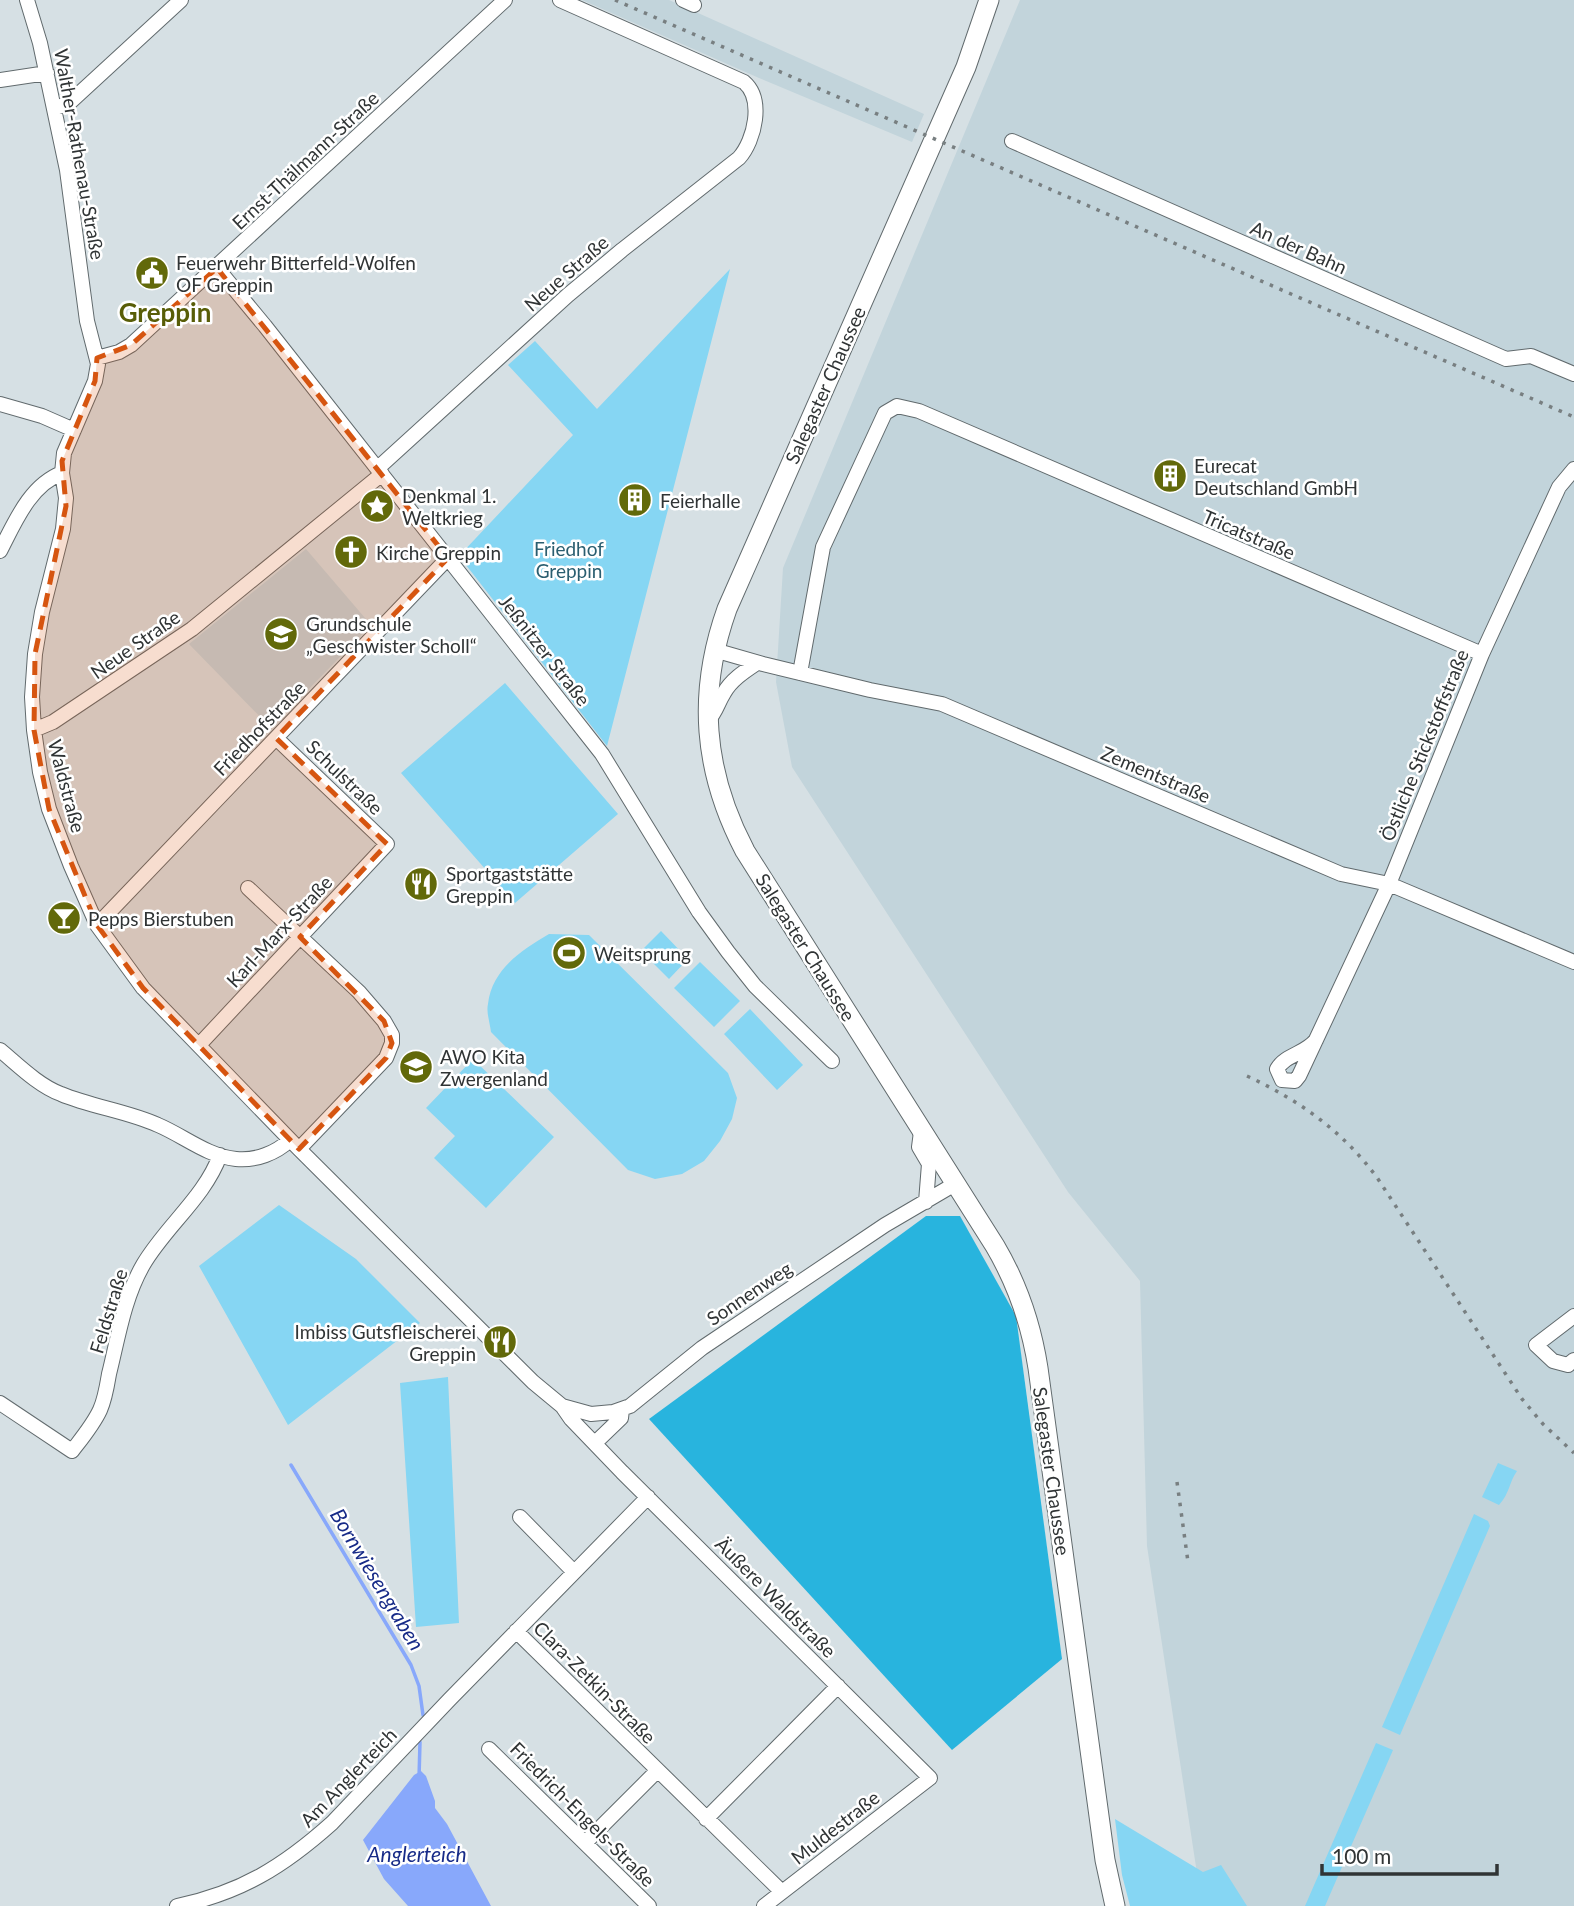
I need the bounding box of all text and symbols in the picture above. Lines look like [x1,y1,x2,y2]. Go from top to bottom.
street label: Walther-Rathenau-Straße [50,47,110,261]
street label: Ernst-Thälmann-Straße [227,86,383,234]
street label: An der Bahn [1247,216,1351,278]
street label: Neue Straße [519,230,613,316]
place label: Feuerwehr Bitterfeld-Wolfen OF Greppin [176,251,416,296]
public building icon: Feuerwehr Bitterfeld-Wolfen OF Greppin [133,254,171,292]
district label: Greppin [119,296,211,328]
street label: Salegaster Chaussee [780,303,870,467]
place label: Eurecat Deutschland GmbH [1194,454,1358,499]
building icon: Eurecat Deutschland GmbH [1151,457,1189,495]
building icon: Feierhalle [616,481,654,519]
place label: Denkmal 1. Weltkrieg [402,484,497,529]
place icon: Denkmal 1. Weltkrieg [358,487,396,525]
place label: Feierhalle [660,489,741,512]
street label: Tricatstraße [1199,504,1299,564]
church icon: Kirche Greppin [332,533,370,571]
park label: Friedhof Greppin [534,537,604,582]
place label: Kirche Greppin [376,541,501,564]
street label: Jeßnitzer Straße [495,590,595,710]
street label: Neue Straße [86,605,184,683]
place label: Grundschule „Geschwister Scholl“ [306,612,477,657]
school or university icon: Grundschule „Geschwister Scholl“ [262,615,300,653]
street label: Östliche Stickstoffstraße [1375,646,1473,844]
street label: Friedhofstraße [208,676,310,780]
street label: Schulstraße [302,735,388,819]
street label: Waldstraße [44,737,90,835]
street label: Zementstraße [1098,741,1214,807]
place label: Sportgaststätte Greppin [446,862,573,907]
restaurant icon: Sportgaststätte Greppin [402,865,440,903]
street label: Salegaster Chaussee [751,869,861,1025]
street label: Karl-Marx-Straße [221,870,337,992]
bar icon: Pepps Bierstuben [45,899,83,937]
place label: Pepps Bierstuben [88,907,234,930]
sports icon: Weitsprung [550,934,588,972]
place label: Weitsprung [594,942,691,965]
place label: AWO Kita Zwergenland [440,1045,548,1090]
school or university icon: AWO Kita Zwergenland [397,1048,435,1086]
street label: Sonnenweg [702,1256,796,1330]
street label: Feldstraße [84,1266,132,1356]
place label: Imbiss Gutsfleischerei Greppin [294,1320,476,1365]
restaurant icon: Imbiss Gutsfleischerei Greppin [481,1323,519,1361]
street label: Salegaster Chaussee [1029,1385,1075,1557]
water label: Bornwiesengraben [326,1504,430,1654]
street label: Äußere Waldstraße [711,1532,841,1662]
street label: Clara-Zetkin-Straße [529,1616,661,1748]
street label: Am Anglerteich [295,1723,401,1831]
street label: Friedrich-Engels-Straße [506,1737,660,1891]
street label: Muldestraße [786,1785,884,1869]
scale bar [1322,1832,1497,1876]
water label: Anglerteich [366,1841,467,1866]
text: 100 m [1332,1843,1391,1868]

